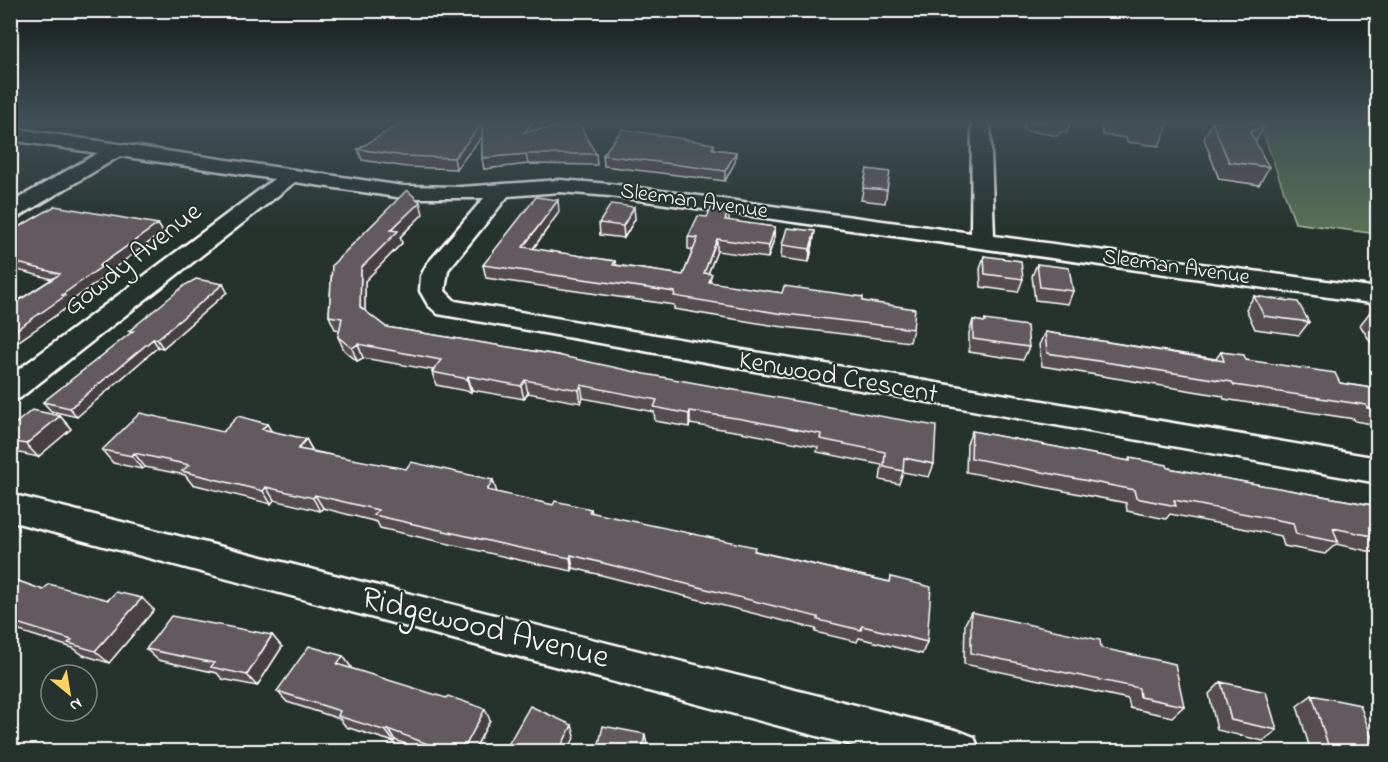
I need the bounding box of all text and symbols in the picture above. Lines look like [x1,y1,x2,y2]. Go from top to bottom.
street label: Sleeman Avenue [618,176,770,228]
street label: Gowdy Avenue [56,193,211,326]
street label: Sleeman Avenue [1100,242,1252,294]
street label: Kenwood Crescent [735,341,941,415]
street label: Ridgewood Avenue [356,575,614,683]
north arrow [39,663,99,723]
text: N [65,691,86,717]

